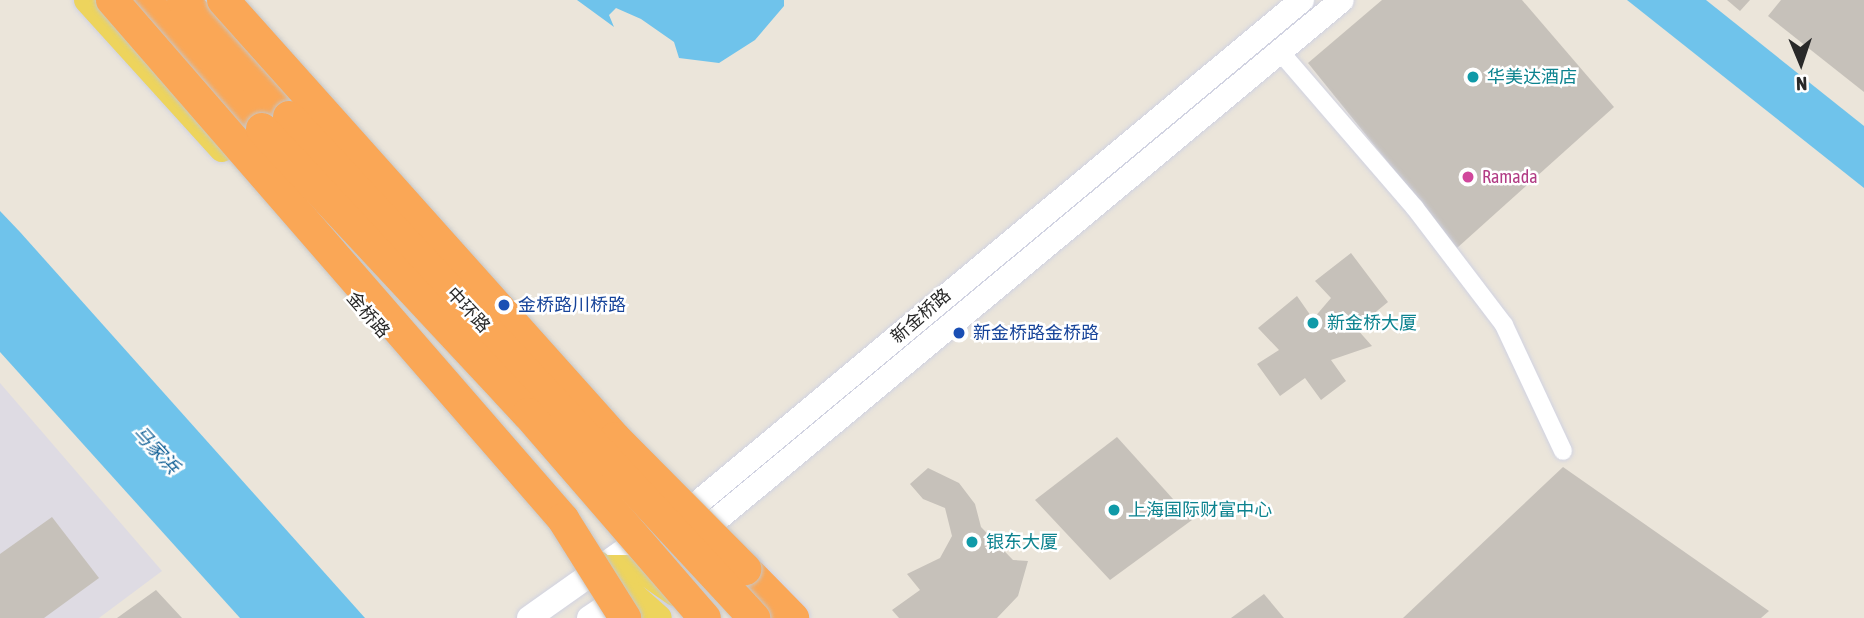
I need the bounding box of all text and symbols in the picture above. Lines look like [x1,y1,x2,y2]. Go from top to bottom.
north arrow [1766,28,1836,98]
place label: 华美达酒店 [1487,66,1577,88]
marker: 华美达酒店 [1465,69,1481,85]
text: N [1796,73,1808,95]
place label: Ramada [1482,166,1538,188]
marker: Ramada [1460,169,1476,185]
street label: 中环路 [442,283,494,337]
street label: 新金桥路 [887,284,955,348]
street label: 金桥路 [342,288,394,342]
place label: 金桥路川桥路 [518,294,626,316]
marker: 金桥路川桥路 [496,297,512,313]
place label: 新金桥大厦 [1327,312,1417,334]
marker: 新金桥大厦 [1305,315,1321,331]
place label: 新金桥路金桥路 [973,322,1099,344]
marker: 新金桥路金桥路 [951,325,967,341]
water label: 马家浜 [128,421,184,479]
place label: 上海国际财富中心 [1128,499,1272,521]
marker: 上海国际财富中心 [1106,502,1122,518]
place label: 银东大厦 [986,531,1058,553]
marker: 银东大厦 [964,534,980,550]

